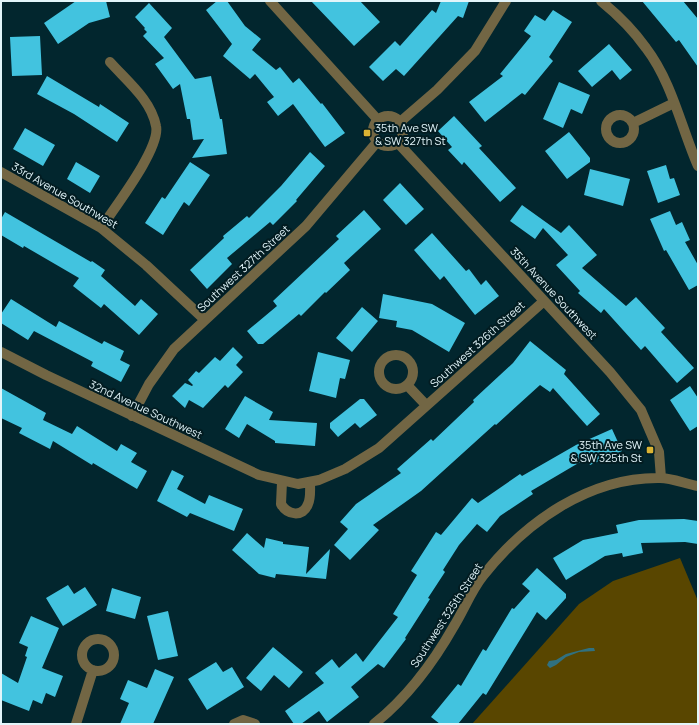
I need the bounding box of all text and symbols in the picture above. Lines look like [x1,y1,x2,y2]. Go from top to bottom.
place label: 35th Ave SW & SW 327th St [375,120,446,148]
marker: 35th Ave SW & SW 327th St [362,128,372,138]
street label: 33rd Avenue Southwest [9,158,121,232]
street label: Southwest 327th Street [194,221,292,315]
street label: 35th Avenue Southwest [507,244,601,342]
street label: Southwest 326th Street [426,297,528,391]
street label: 32nd Avenue Southwest [87,376,205,442]
place label: 35th Ave SW & SW 325th St [571,437,643,465]
marker: 35th Ave SW & SW 325th St [645,445,655,455]
street label: Southwest 325th Street [406,560,486,670]

